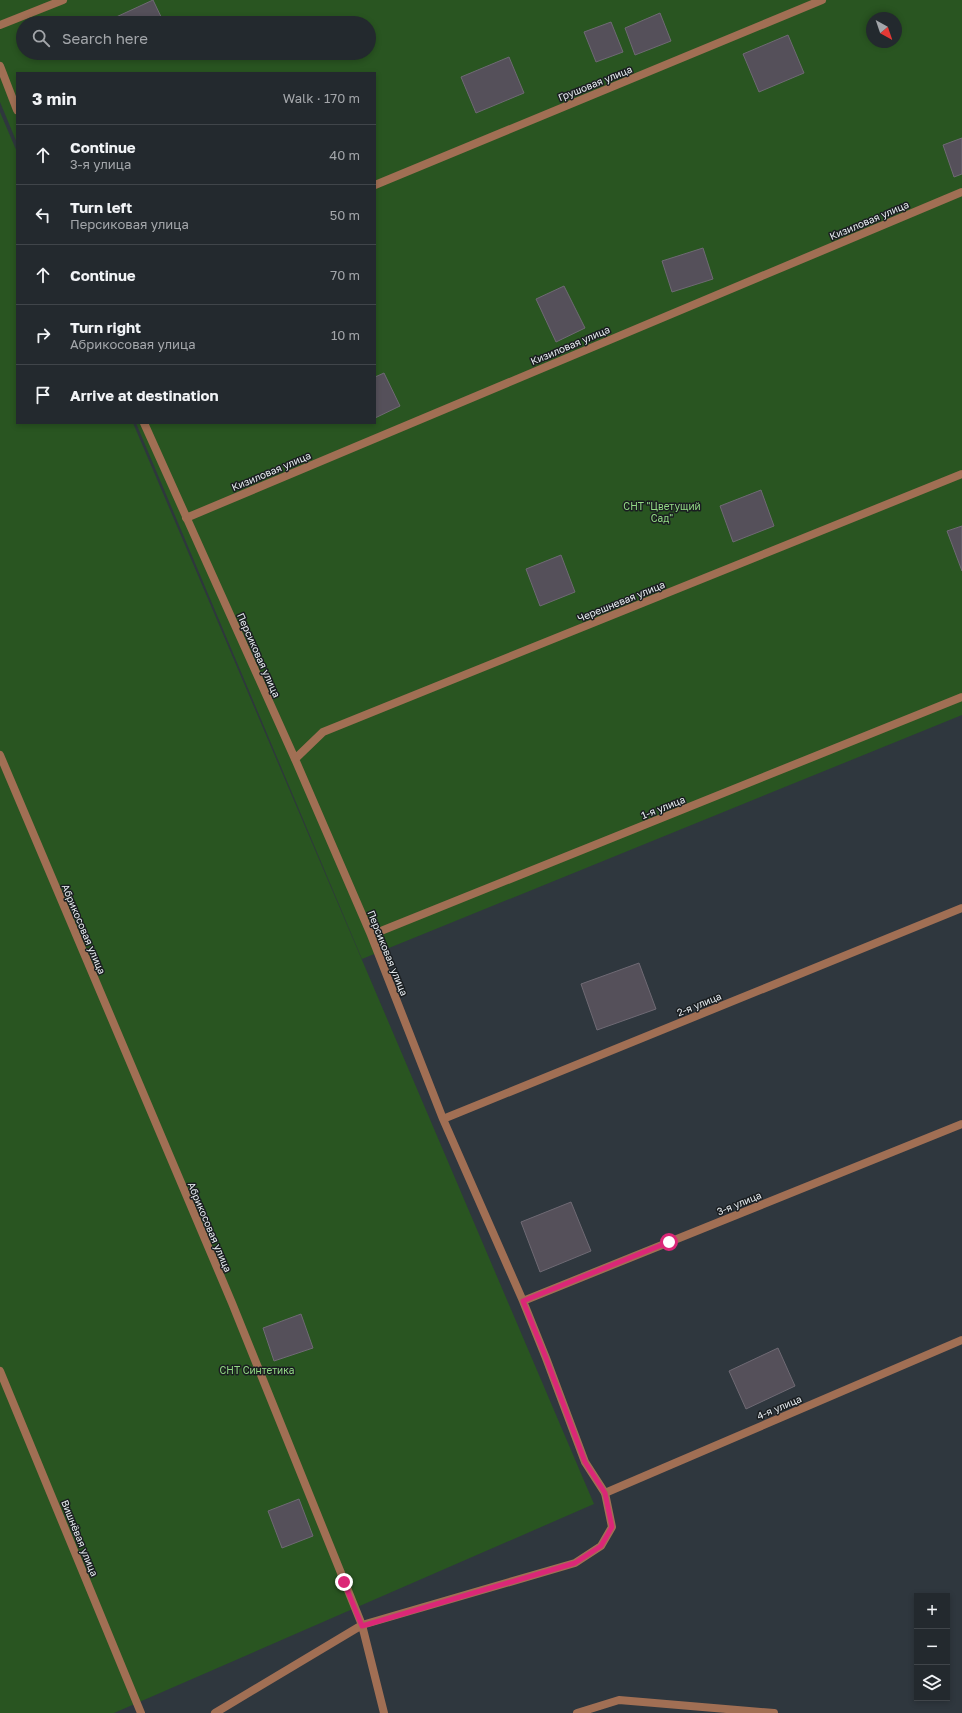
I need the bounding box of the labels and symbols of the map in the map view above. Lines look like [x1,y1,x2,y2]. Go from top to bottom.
north arrow [866,12,902,48]
street label: Грушовая улица [556,63,634,103]
street label: Кизиловая улица [827,198,911,242]
street label: Кизиловая улица [528,323,612,367]
street label: Кизиловая улица [229,449,313,493]
park label: СНТ "Цветущий Сад" [623,500,701,524]
street label: Черешневая улица [576,578,666,624]
street label: Персиковая улица [235,611,283,699]
street label: 1-я улица [639,793,687,821]
street label: Абрикосовая улица [60,882,108,976]
street label: Персиковая улица [365,908,411,998]
street label: 2-я улица [675,990,723,1018]
street label: Абрикосовая улица [186,1180,234,1274]
street label: 3-я улица [715,1189,763,1217]
route start [660,1233,678,1251]
park label: СНТ Синтетика [220,1364,294,1376]
street label: 4-я улица [755,1392,803,1422]
street label: Вишнёвая улица [59,1498,101,1578]
route end [335,1573,353,1591]

